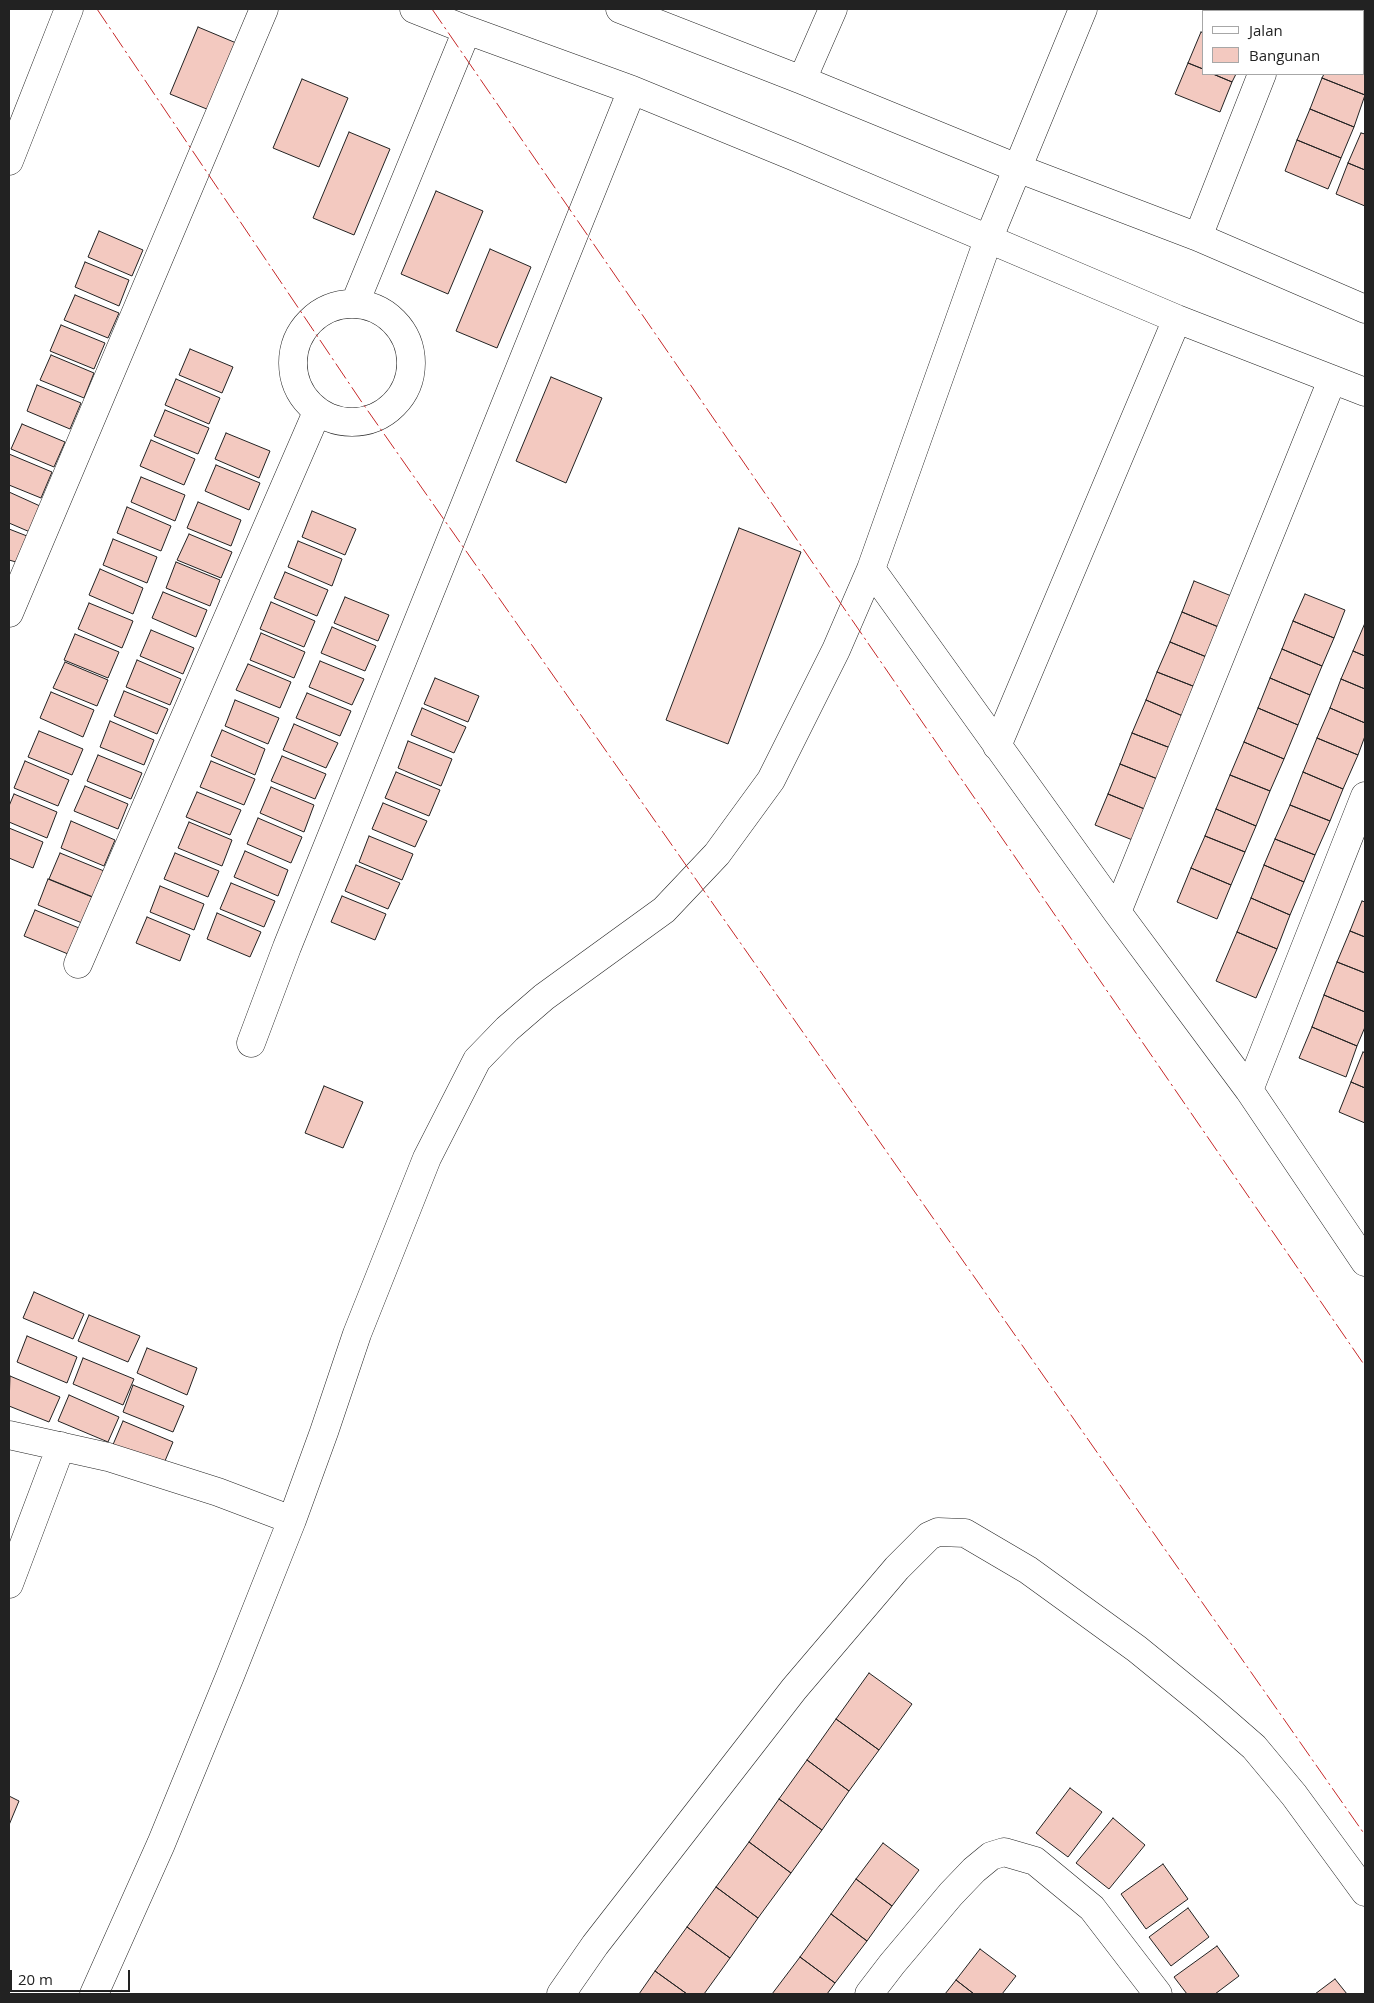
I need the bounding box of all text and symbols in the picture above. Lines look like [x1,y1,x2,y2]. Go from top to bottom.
legend [1202,10,1364,75]
text: Jalan [1249,20,1283,40]
text: Bangunan [1249,45,1320,65]
scale bar [12,1960,132,1992]
text: 20 m [18,1969,53,1989]

